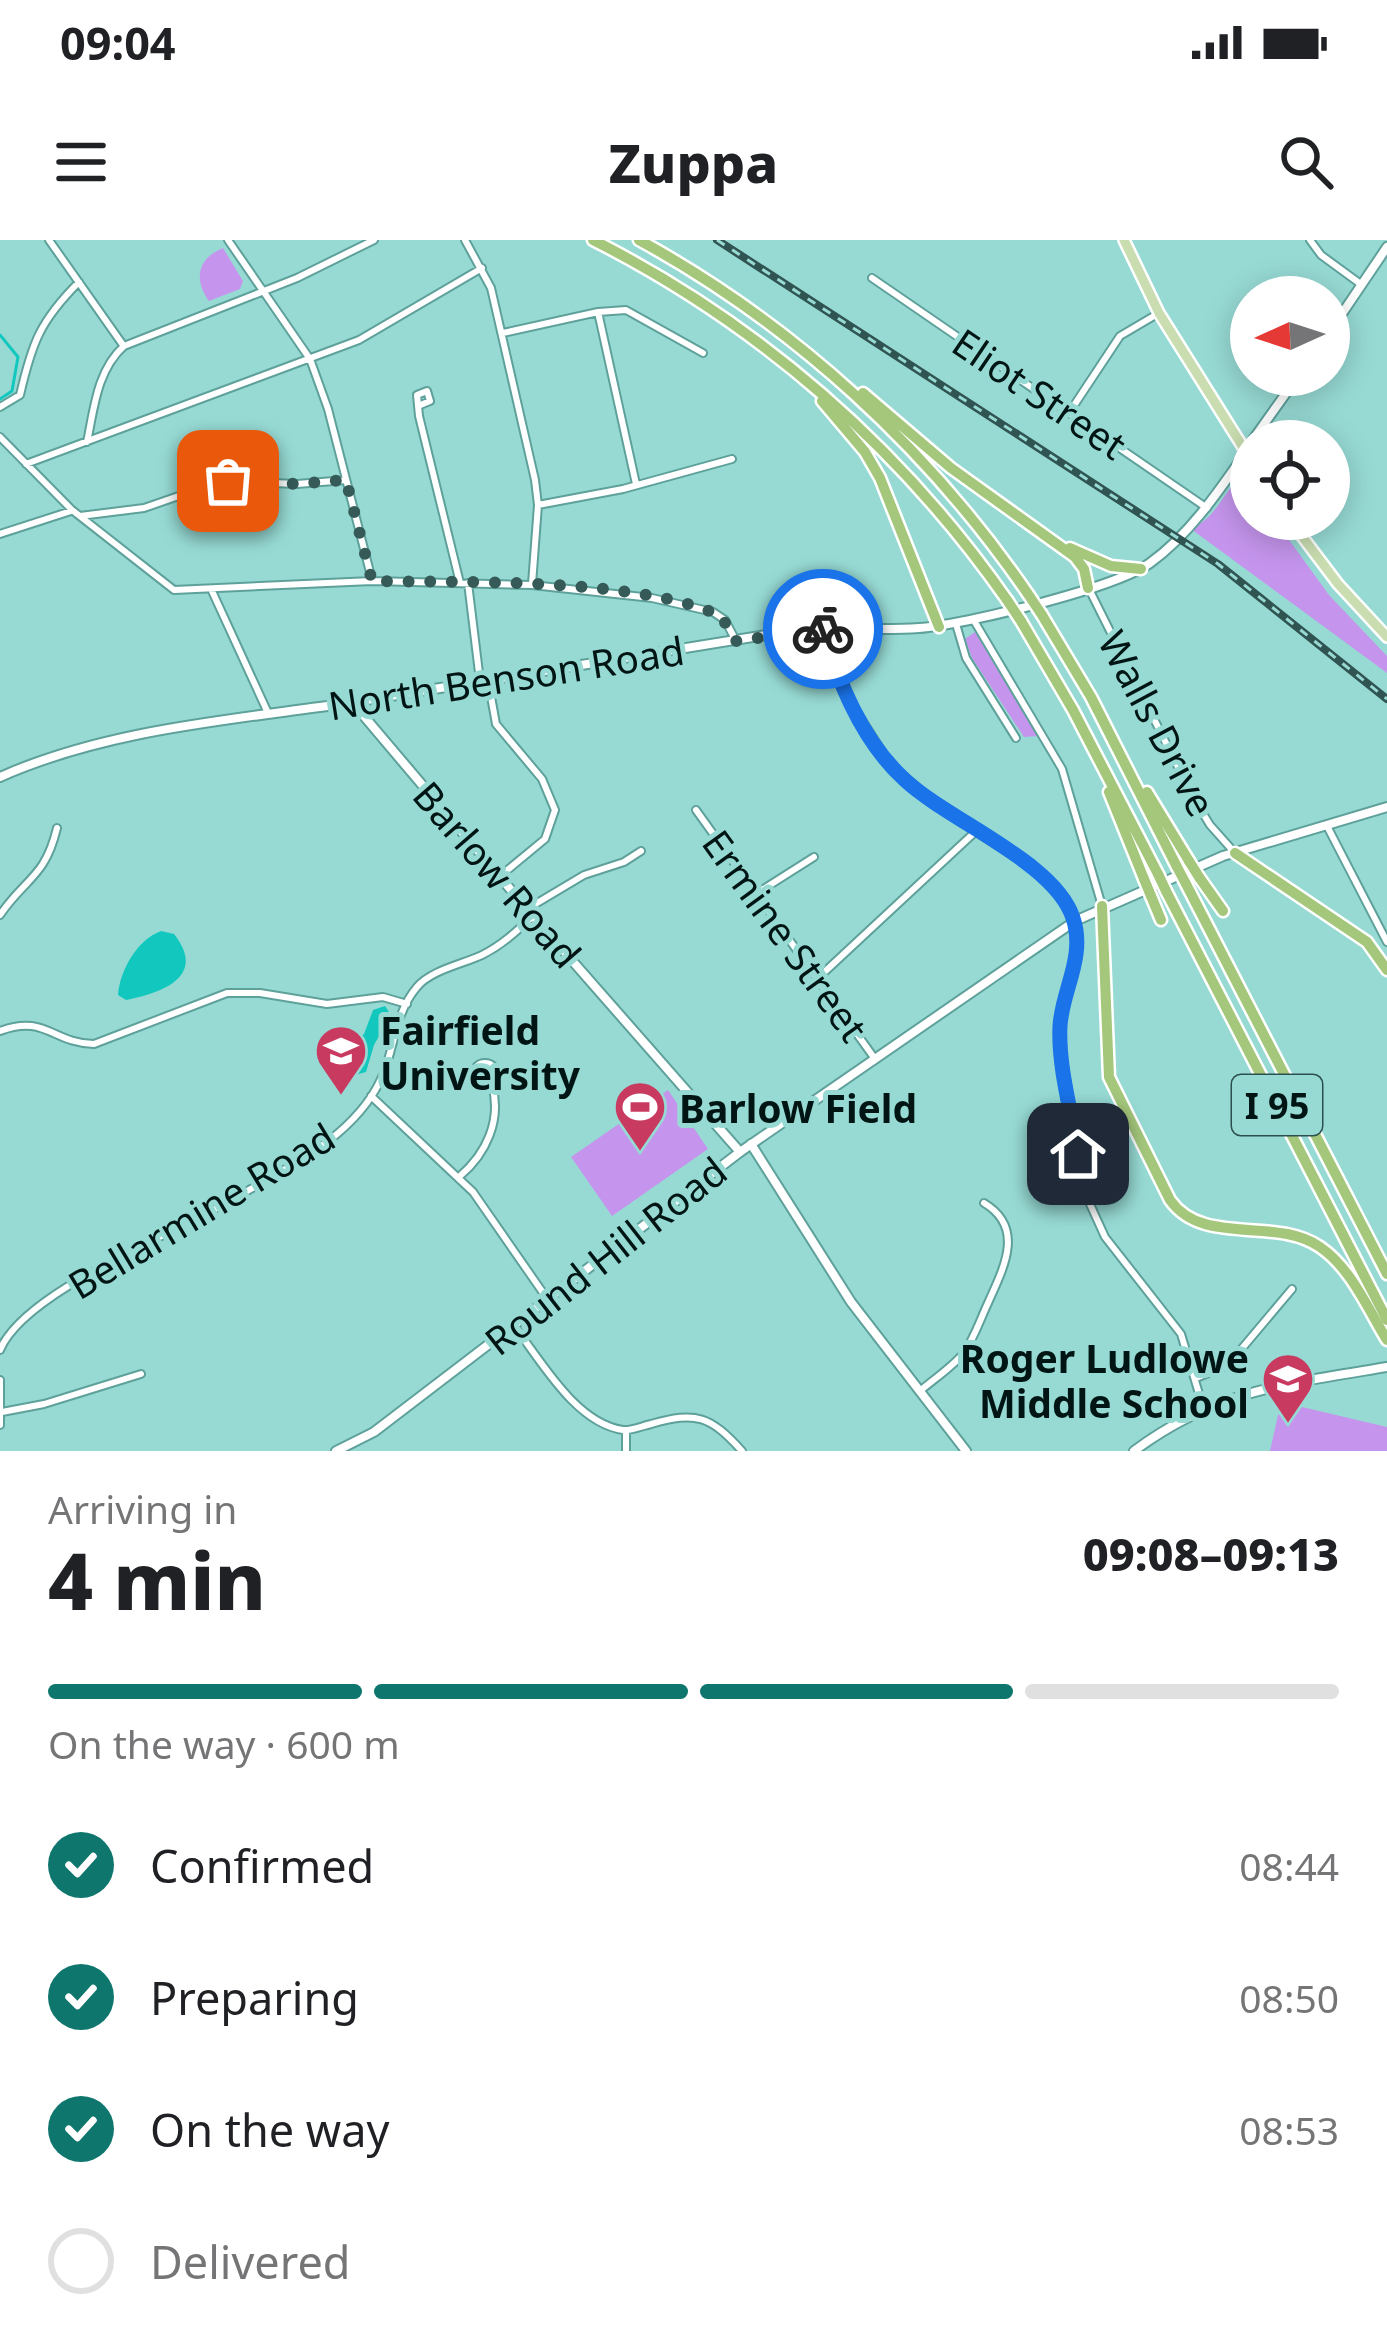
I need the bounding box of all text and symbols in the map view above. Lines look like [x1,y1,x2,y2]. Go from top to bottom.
text: 09:04 [60,12,176,73]
text: Zuppa [609,125,778,199]
icon: menu [48,129,114,195]
icon: search [1273,129,1339,195]
north arrow [1230,276,1350,396]
map controls [1230,276,1350,540]
street label: Eliot Street [943,316,1137,470]
button: locate [1230,420,1350,540]
pin [177,430,279,532]
icon: bag [195,448,261,514]
courier [763,569,883,689]
icon: bike [790,596,856,662]
street label: Walls Drive [1087,621,1229,825]
street label: North Benson Road [324,623,688,731]
street label: Barlow Road [402,770,594,978]
street label: Ermine Street [691,819,881,1051]
place label: Fairfield University [380,1003,581,1101]
school or university icon: Fairfield University [313,1023,369,1097]
road number: I 95 [1232,1075,1322,1135]
sports icon: Barlow Field [612,1079,668,1153]
place label: Barlow Field [679,1081,917,1134]
pin [1027,1103,1129,1205]
street label: Bellarmine Road [58,1110,344,1310]
icon: home [1045,1121,1111,1187]
street label: Round Hill Road [473,1144,737,1366]
place label: Roger Ludlowe Middle School [960,1331,1249,1429]
school or university icon: Roger Ludlowe Middle School [1260,1351,1316,1425]
text: Arriving in [48,1482,237,1535]
text: 09:08–09:13 [1083,1523,1339,1584]
text: 4 min [48,1527,266,1633]
text: On the way · 600 m [48,1717,400,1770]
icon: check [48,1832,114,1898]
text: Confirmed [150,1835,374,1896]
text: 08:44 [1239,1839,1339,1892]
icon: check [48,1964,114,2030]
text: Preparing [150,1967,359,2028]
text: 08:50 [1239,1971,1339,2024]
icon: check [48,2096,114,2162]
text: On the way [150,2099,389,2160]
text: 08:53 [1239,2103,1339,2156]
text: Delivered [150,2231,350,2292]

